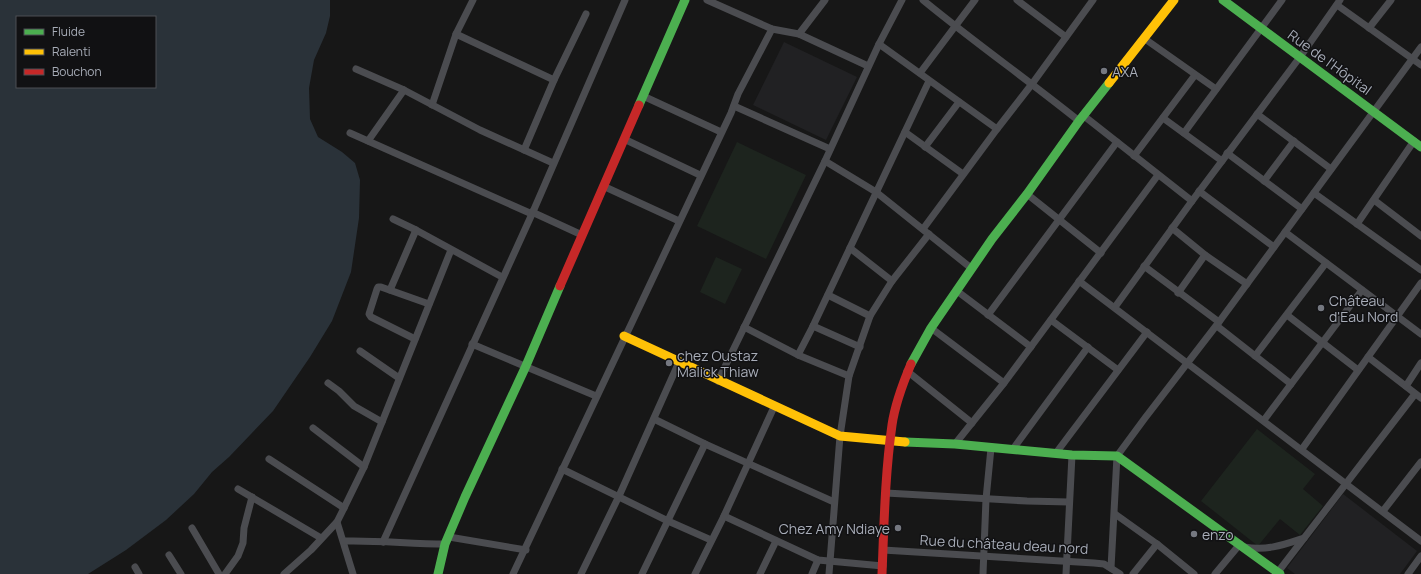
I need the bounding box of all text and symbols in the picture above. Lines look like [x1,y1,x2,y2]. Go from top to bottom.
legend [16,16,156,88]
text: Fluide [52,23,85,40]
street label: Rue de l'Hôpital [1284,25,1376,99]
text: Ralenti [52,43,91,60]
place label: AXA [1112,62,1138,81]
text: Bouchon [52,63,102,80]
marker: AXA [1099,66,1109,76]
place label: Château d'Eau Nord [1329,291,1398,326]
marker: Château d'Eau Nord [1316,303,1326,313]
place label: chez Oustaz Malick Thiaw [677,346,759,381]
marker: chez Oustaz Malick Thiaw [664,358,674,368]
place label: Chez Amy Ndiaye [779,519,890,538]
marker: Chez Amy Ndiaye [893,523,903,533]
place label: enzo [1202,525,1233,544]
marker: enzo [1189,529,1199,539]
street label: Rue du château deau nord [919,530,1089,558]

